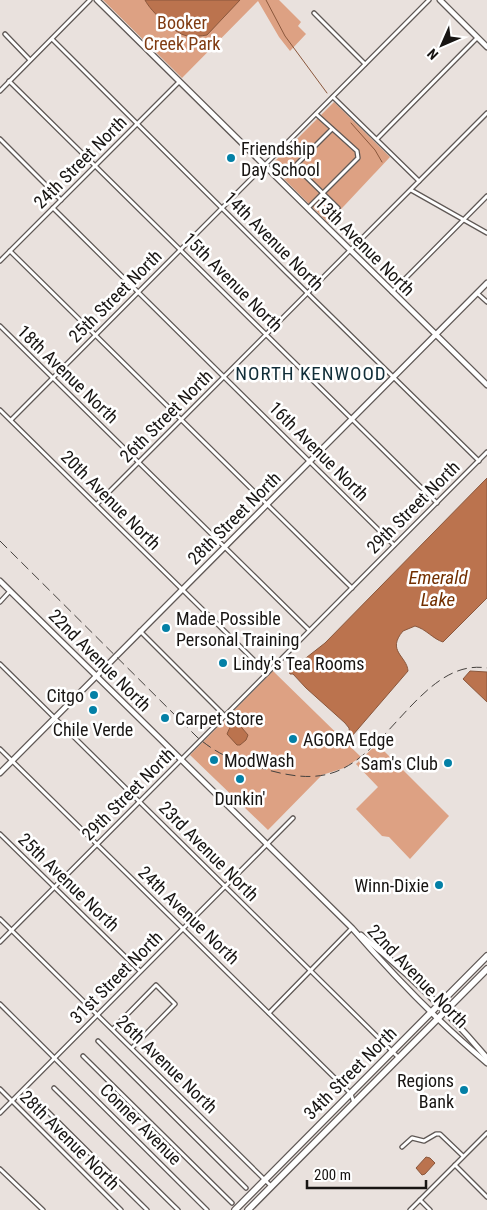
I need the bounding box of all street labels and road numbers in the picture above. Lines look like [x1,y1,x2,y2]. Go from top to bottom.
street label: 24th Street North [29,111,131,213]
street label: 14th Avenue North [220,187,328,295]
street label: 13th Avenue North [311,192,419,300]
street label: 15th Avenue North [179,228,287,336]
street label: 25th Street North [64,245,166,347]
street label: 18th Avenue North [13,321,123,427]
street label: 26th Street North [115,365,217,467]
street label: 16th Avenue North [265,397,373,505]
street label: 20th Avenue North [57,446,165,554]
street label: 29th Street North [362,456,464,558]
street label: 28th Street North [183,467,285,569]
street label: 22nd Avenue North [45,605,155,715]
street label: 29th Street North [77,743,179,845]
street label: 23rd Avenue North [155,797,263,905]
street label: 25th Avenue North [14,829,124,935]
street label: 24th Avenue North [134,862,244,968]
street label: 22nd Avenue North [363,920,473,1032]
street label: 31st Street North [65,926,167,1028]
street label: 26th Avenue North [112,1011,222,1117]
street label: 34th Street North [299,1022,401,1124]
street label: Conner Avenue [96,1079,186,1169]
street label: 28th Avenue North [16,1086,124,1194]

